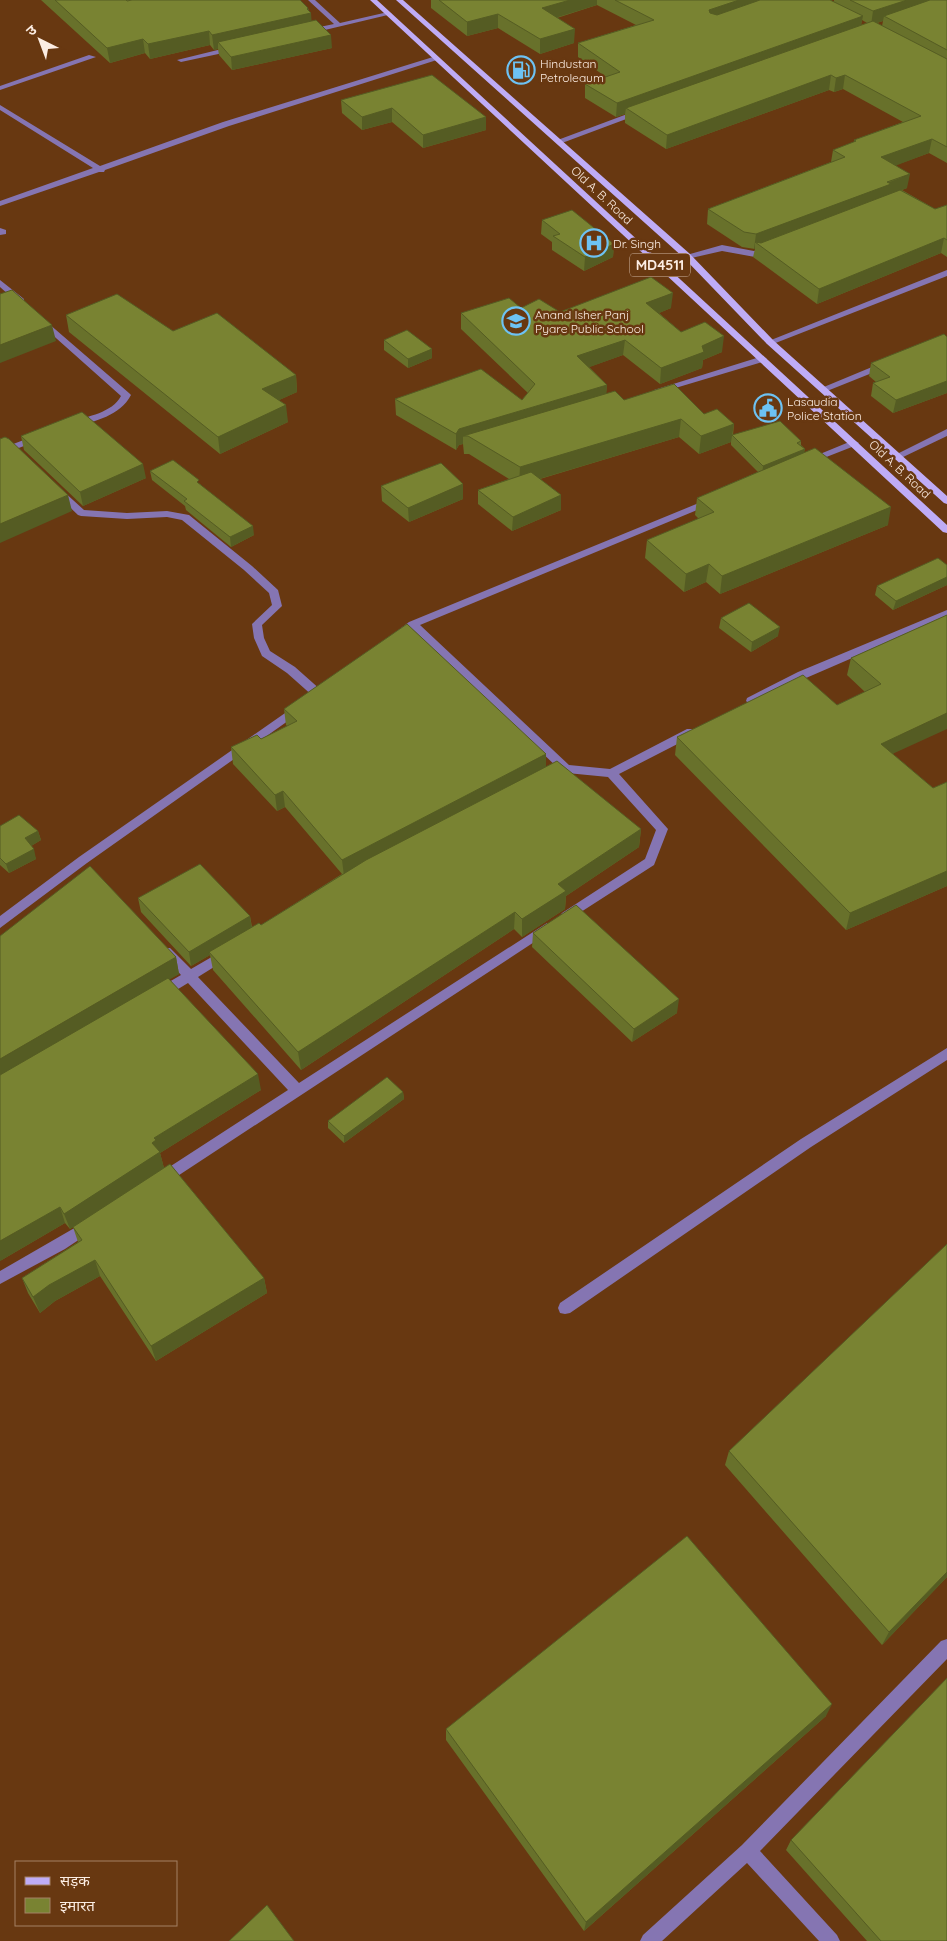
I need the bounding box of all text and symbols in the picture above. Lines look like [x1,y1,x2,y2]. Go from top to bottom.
north arrow [15,15,65,65]
text: उ [22,20,41,40]
fuel station icon: Hindustan Petroleaum [506,55,536,85]
place label: Hindustan Petroleaum [540,56,604,85]
street label: Old A. B. Road [568,163,636,227]
hospital icon: Dr. Singh [579,228,609,258]
place label: Dr. Singh [613,236,661,251]
road number: MD4511 [630,254,690,276]
school or university icon: Anand Isher Panj Pyare Public School [501,306,531,336]
place label: Anand Isher Panj Pyare Public School [535,307,644,336]
public building icon: Lasaudia Police Station [753,393,783,423]
place label: Lasaudia Police Station [787,394,862,423]
street label: Old A. B. Road [866,437,934,501]
legend [15,1861,178,1926]
text: सड़क [60,1871,90,1890]
text: इमारत [60,1896,95,1915]

